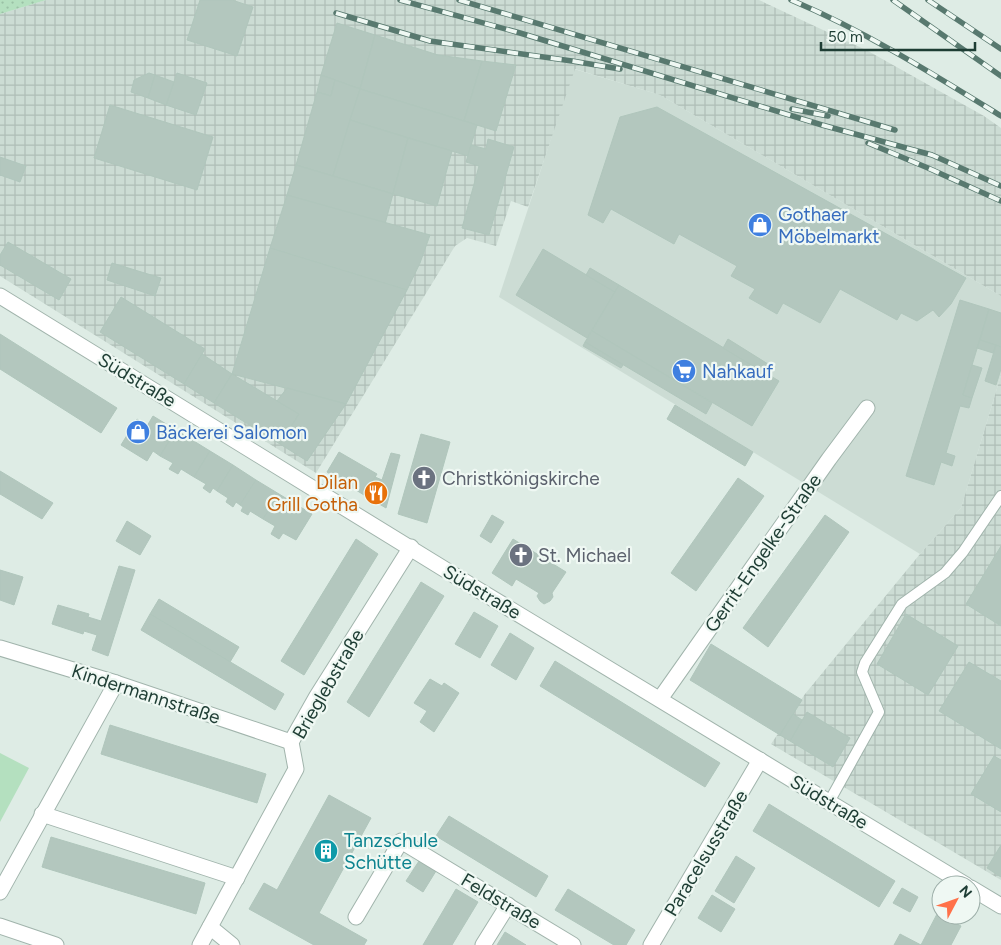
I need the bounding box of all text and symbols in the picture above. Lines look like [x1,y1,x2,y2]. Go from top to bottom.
scale bar [821,20,975,52]
text: 50 m [828,28,863,46]
place label: Gothaer Möbelmarkt [778,203,879,248]
shop icon: Gothaer Möbelmarkt [747,212,773,238]
street label: Südstraße [94,348,180,412]
supermarket icon: Nahkauf [671,358,697,384]
place label: Nahkauf [702,360,773,383]
shop icon: Bäckerei Salomon [125,419,151,445]
place label: Bäckerei Salomon [156,421,307,444]
church icon: Christkönigskirche [411,465,437,491]
place label: Christkönigskirche [442,467,600,490]
street label: Gerrit-Engelke-Straße [700,469,826,637]
place label: Dilan Grill Gotha [267,471,358,516]
restaurant icon: Dilan Grill Gotha [363,480,389,506]
church icon: St. Michael [508,542,534,568]
place label: St. Michael [538,544,631,567]
street label: Südstraße [439,560,525,624]
street label: Brieglebstraße [287,625,369,743]
street label: Kindermannstraße [69,659,223,729]
street label: Südstraße [786,770,872,834]
street label: Paracelsusstraße [659,786,753,920]
place label: Tanzschule Schütte [344,829,438,874]
building icon: Tanzschule Schütte [313,838,339,864]
street label: Feldstraße [457,868,545,934]
north arrow [931,875,981,925]
text: N [955,882,975,901]

